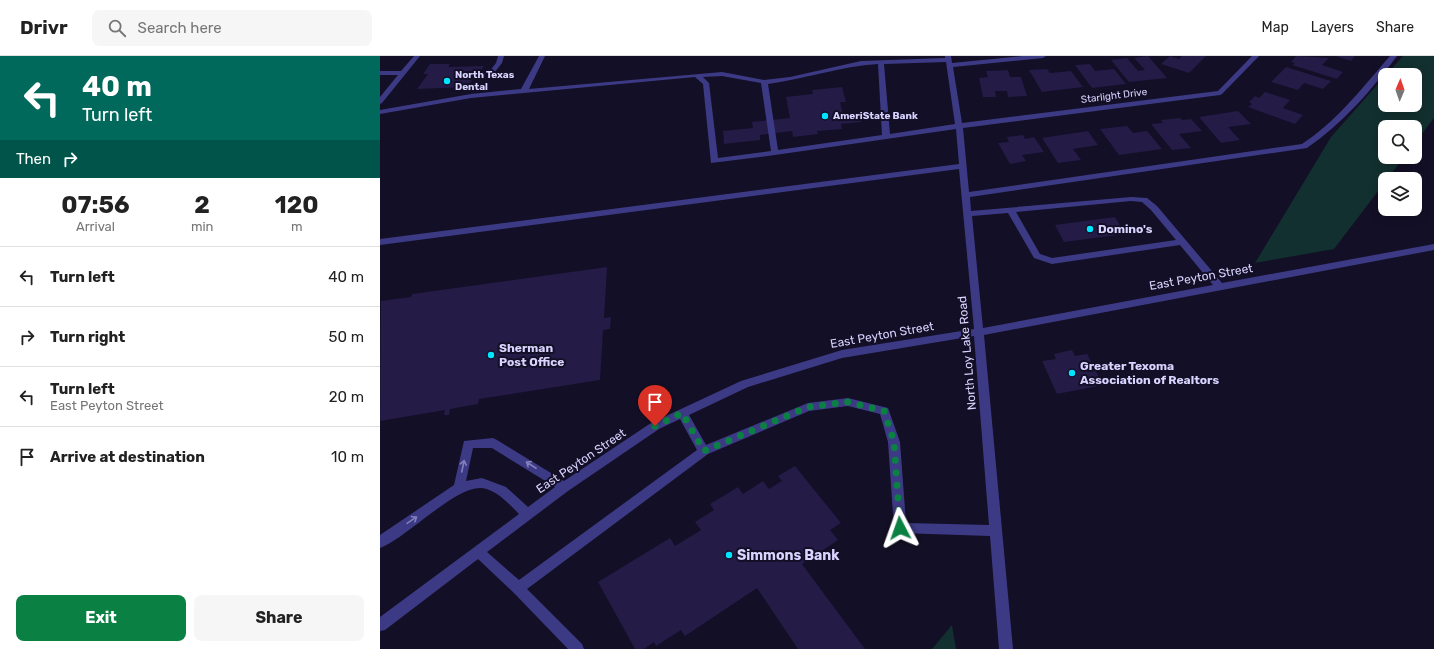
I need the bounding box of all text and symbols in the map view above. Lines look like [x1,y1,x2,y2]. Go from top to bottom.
search box [92,10,372,46]
text: Drivr [20,16,68,39]
icon: search [106,17,128,39]
text: Search here [138,19,222,37]
text: Map [1262,19,1289,36]
text: Layers [1311,19,1354,36]
text: Share [1376,19,1414,36]
north arrow [1378,68,1422,112]
map controls [1378,68,1422,216]
place label: North Texas Dental [455,69,515,93]
text: 40 m [82,70,152,103]
icon: left [16,72,68,124]
marker: North Texas Dental [442,76,452,86]
street label: Starlight Drive [1080,86,1148,106]
text: Turn left [82,104,152,126]
place label: AmeriState Bank [833,110,918,122]
marker: AmeriState Bank [820,111,830,121]
button: search [1378,120,1422,164]
icon: right [59,148,81,170]
text: Then [16,150,51,168]
button: layers [1378,172,1422,216]
text: 07:56 [61,191,130,219]
text: 2 [194,191,210,219]
text: 120 [275,191,319,219]
text: Arrival [76,219,115,234]
text: min [191,219,213,234]
text: m [291,219,303,234]
place label: Domino's [1098,222,1153,236]
marker: Domino's [1085,224,1095,234]
street label: East Peyton Street [1148,261,1254,293]
icon: left [16,266,38,288]
text: Turn left [50,268,115,286]
text: 40 m [328,268,364,286]
street label: North Loy Lake Road [955,295,979,411]
street label: East Peyton Street [829,319,935,351]
icon: right [16,326,38,348]
text: Turn right [50,328,125,346]
text: 50 m [329,328,364,346]
place label: Sherman Post Office [499,341,564,369]
marker: Sherman Post Office [486,350,496,360]
place label: Greater Texoma Association of Realtors [1080,359,1220,387]
marker: Greater Texoma Association of Realtors [1067,368,1077,378]
text: Turn left [50,380,115,398]
pin [638,385,672,426]
icon: left [16,386,38,408]
text: 20 m [329,388,364,406]
icon: arrive [644,391,666,413]
text: East Peyton Street [50,398,164,413]
street label: East Peyton Street [534,426,629,496]
icon: arrive [16,446,38,468]
text: Arrive at destination [50,448,205,466]
text: 10 m [331,448,364,466]
one-way arrow [460,460,468,473]
one-way arrow [525,461,537,469]
position arrow [879,507,921,549]
one-way arrow [407,516,418,524]
place label: Simmons Bank [737,547,840,564]
marker: Simmons Bank [724,550,734,560]
button: Exit [16,595,186,641]
button: Share [194,595,364,641]

